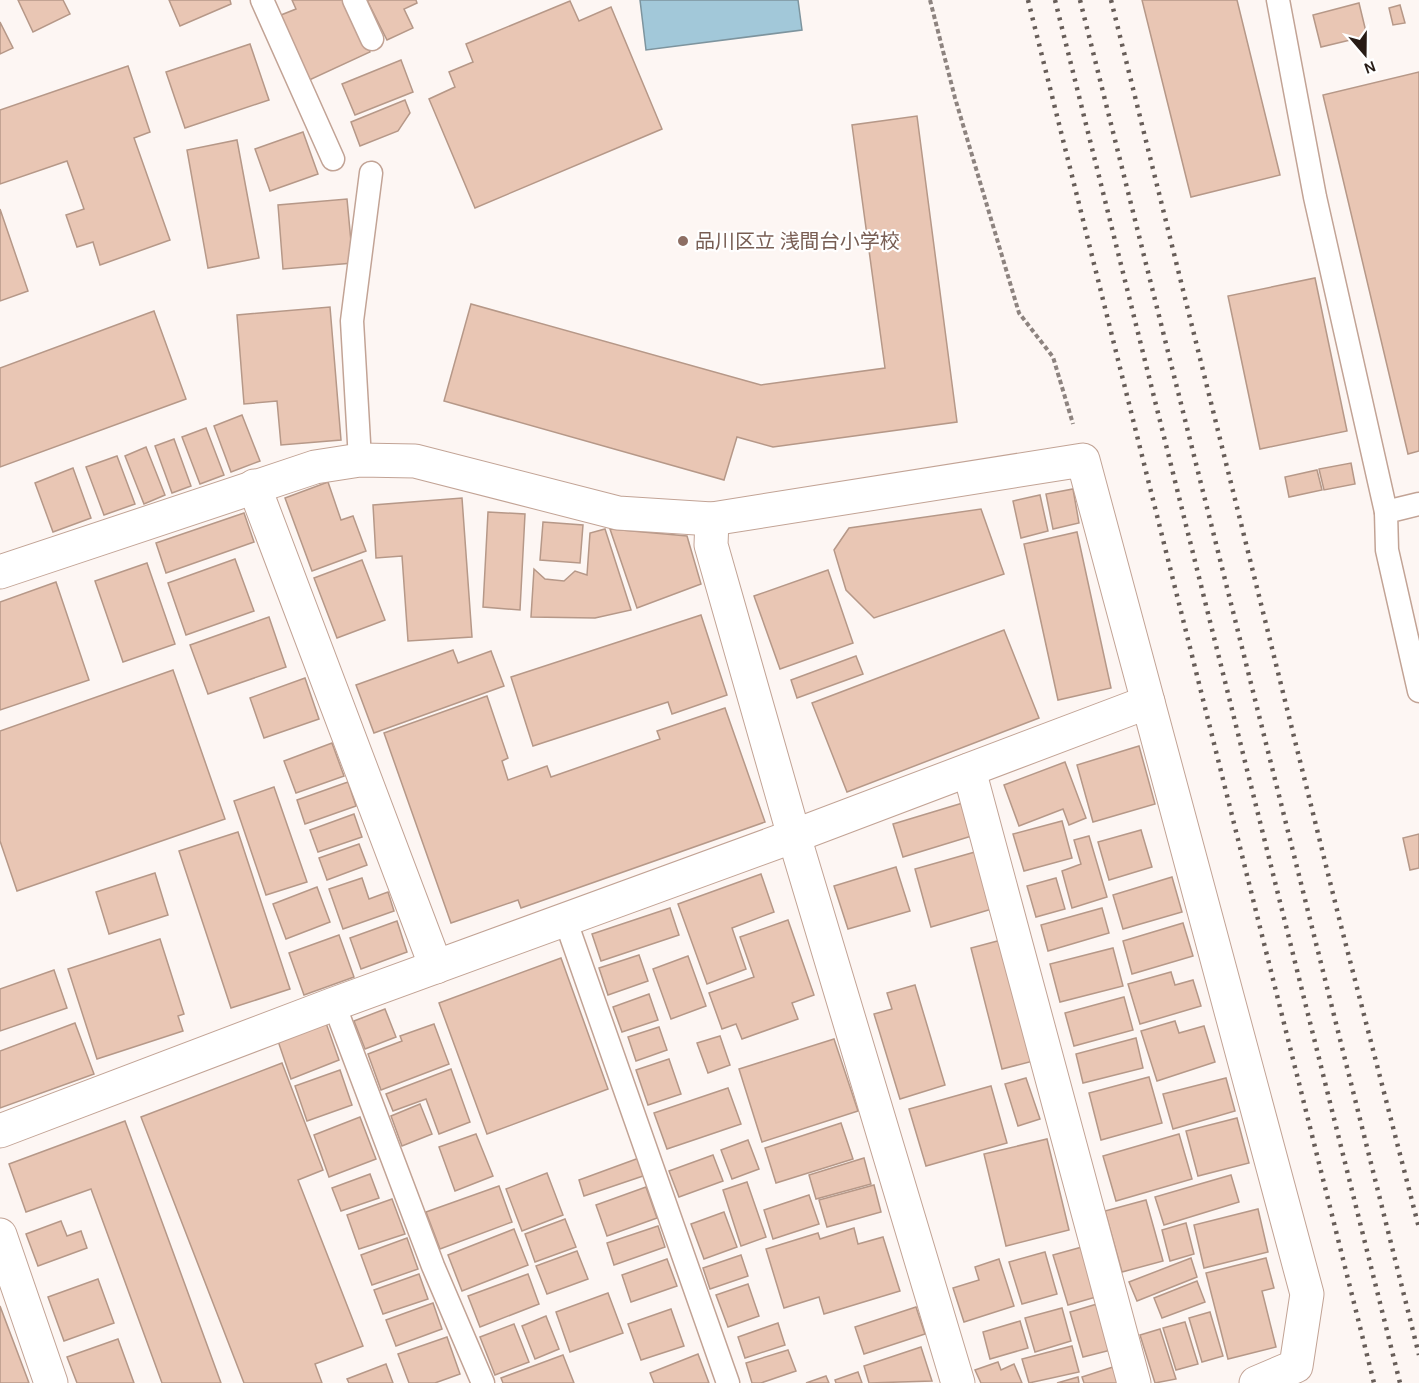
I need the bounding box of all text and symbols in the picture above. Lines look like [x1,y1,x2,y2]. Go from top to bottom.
north arrow [1335,24,1395,84]
text: N [1361,57,1379,79]
place label: 品川区立 浅間台小学校 [695,230,900,253]
marker: 品川区立 浅間台小学校 [676,234,690,248]

